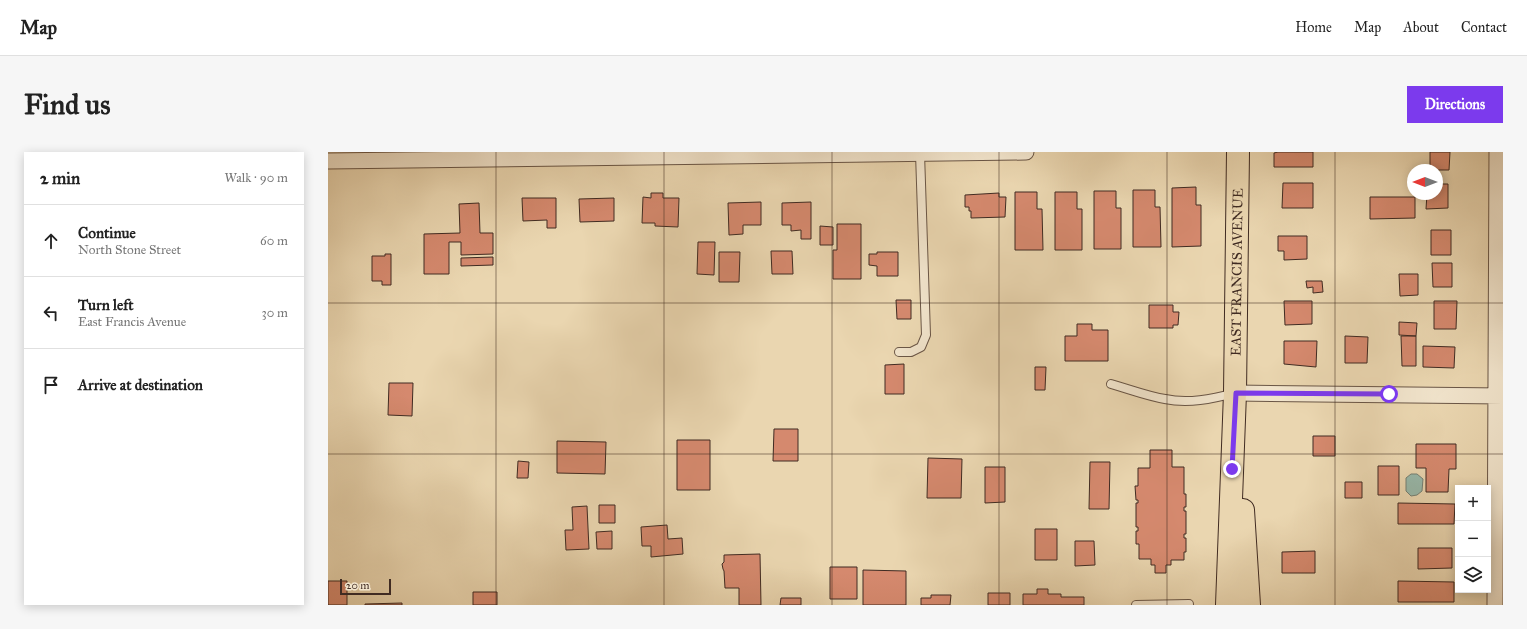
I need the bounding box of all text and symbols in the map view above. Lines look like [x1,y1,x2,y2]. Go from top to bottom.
text: Map [20,16,57,39]
text: Home [1295,19,1332,36]
text: Map [1354,19,1381,36]
text: About [1403,19,1439,36]
text: Contact [1461,19,1507,36]
button: Directions [1407,86,1503,123]
text: Find us [24,87,110,122]
north arrow [1407,164,1443,200]
text: 2 min [40,168,80,189]
text: Walk · 90 m [225,170,288,186]
street label: EAST FRANCIS AVENUE [1227,188,1246,356]
text: Continue [78,224,136,242]
icon: ahead [40,230,62,252]
text: 60 m [260,233,288,249]
text: North Stone Street [78,242,181,258]
text: Turn left [78,296,134,314]
icon: left [40,302,62,324]
text: 30 m [262,305,288,321]
text: East Francis Avenue [78,314,186,330]
icon: arrive [40,374,62,396]
text: Arrive at destination [78,376,203,394]
route start [1380,385,1398,403]
route end [1223,460,1241,478]
map controls [1455,485,1491,593]
button: + [1455,485,1491,521]
button: − [1455,521,1491,557]
button: layers [1455,557,1491,593]
scale bar [340,577,391,596]
text: 20 m [346,579,369,592]

